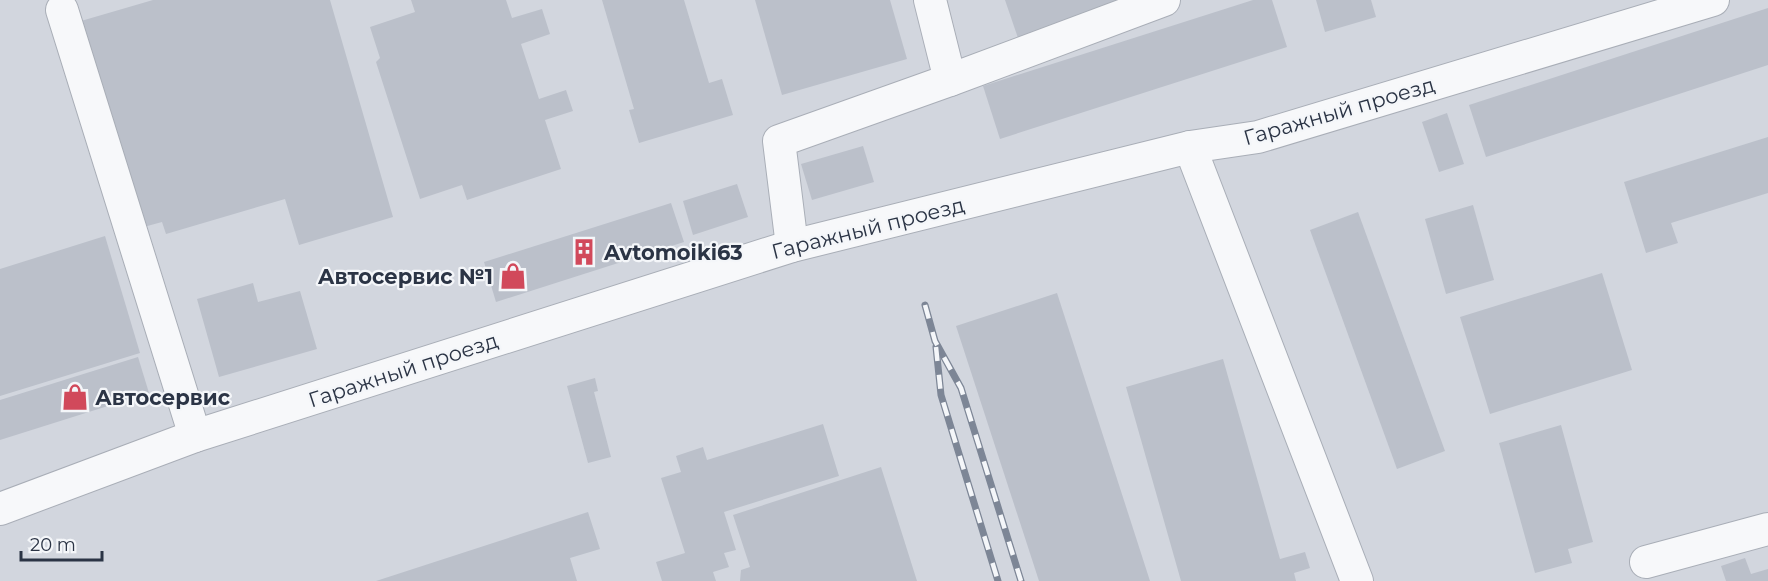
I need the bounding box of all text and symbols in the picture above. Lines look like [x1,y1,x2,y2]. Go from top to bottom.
street label: Гаражный проезд [1240,72,1438,150]
street label: Гаражный проезд [769,192,967,264]
building icon: Avtomoiki63 [569,237,599,267]
place label: Avtomoiki63 [603,240,743,265]
shop icon: Автосервис №1 [498,261,528,291]
place label: Автосервис №1 [318,264,493,289]
street label: Гаражный проезд [305,328,501,412]
shop icon: Автосервис [60,382,90,412]
place label: Автосервис [95,385,231,410]
scale bar [21,524,102,562]
text: 20 m [30,534,76,556]

